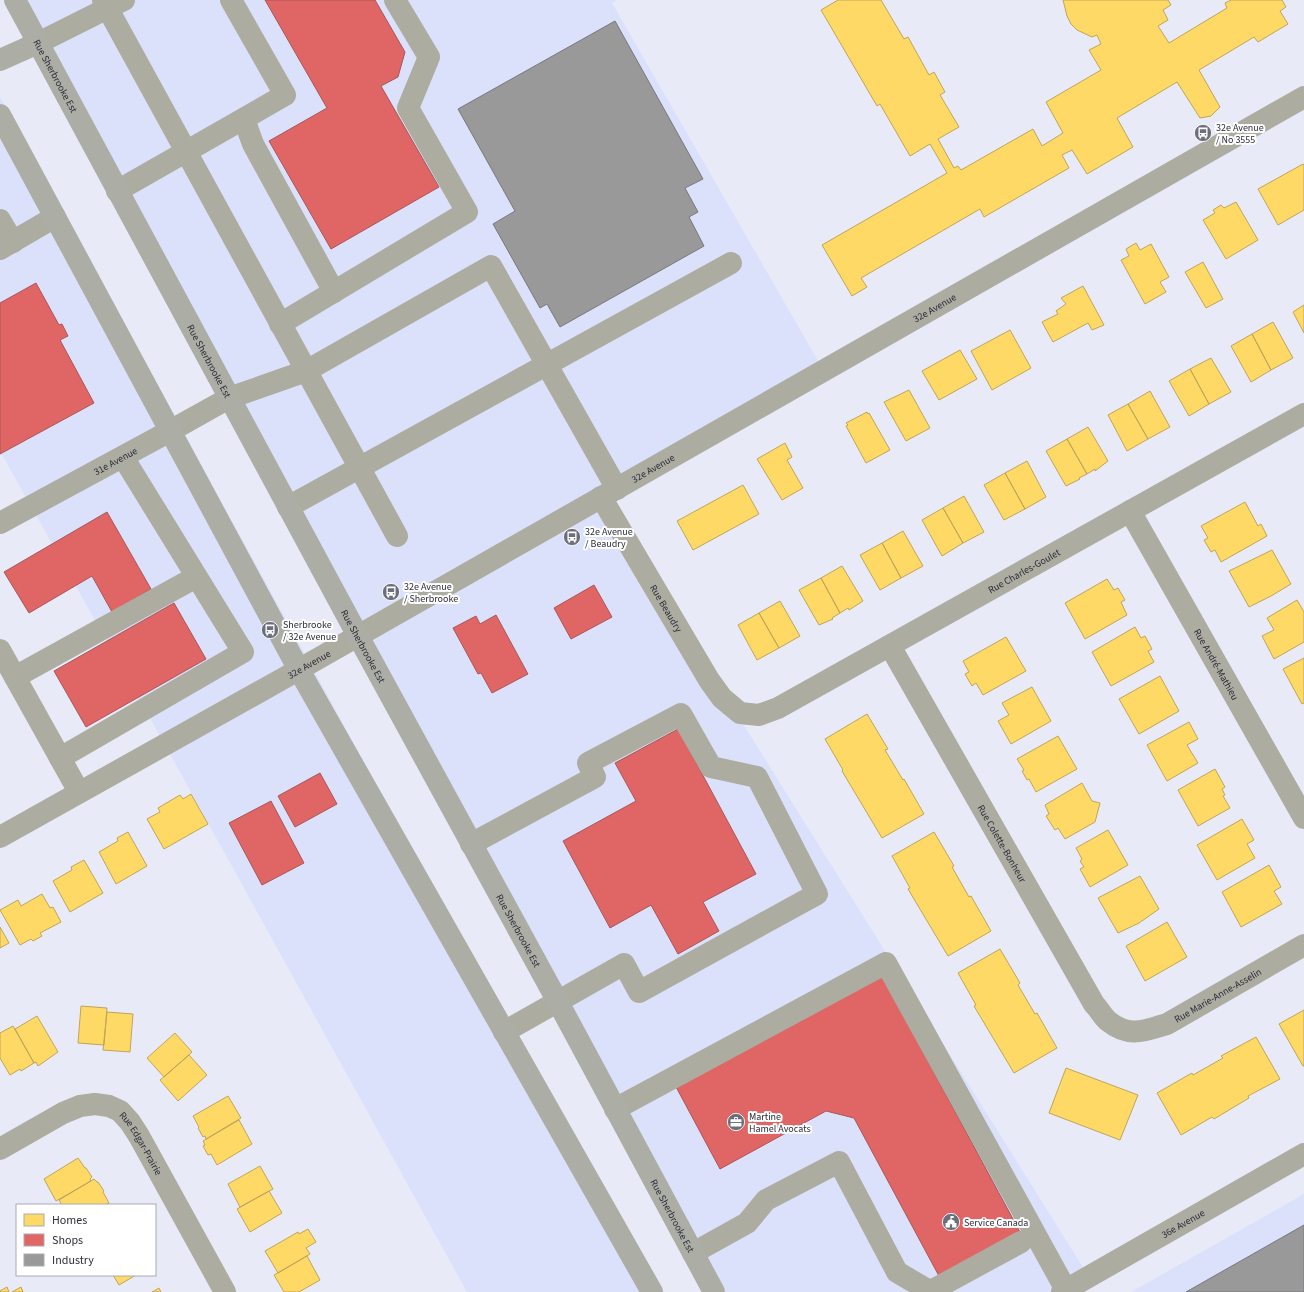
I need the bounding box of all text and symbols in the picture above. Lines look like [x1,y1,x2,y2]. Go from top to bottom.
street label: Rue Sherbrooke Est [29,37,81,116]
place label: 32e Avenue / No 3555 [1216,121,1264,147]
bus stop icon: 32e Avenue / No 3555 [1193,123,1213,143]
street label: 32e Avenue [911,290,959,326]
street label: Rue Sherbrooke Est [183,322,235,401]
street label: 31e Avenue [91,444,140,479]
street label: 32e Avenue [629,451,678,487]
place label: 32e Avenue / Beaudry [585,525,633,551]
bus stop icon: 32e Avenue / Beaudry [562,527,582,547]
street label: Rue Charles-Goulet [986,545,1063,597]
place label: 32e Avenue / Sherbrooke [404,580,458,606]
bus stop icon: 32e Avenue / Sherbrooke [381,582,401,602]
street label: Rue Beaudry [646,582,685,635]
street label: Rue Sherbrooke Est [337,607,389,686]
place label: Sherbrooke / 32e Avenue [283,618,336,644]
bus stop icon: Sherbrooke / 32e Avenue [260,620,280,640]
street label: Rue André-Mathieu [1190,626,1242,703]
street label: 32e Avenue [285,647,334,683]
street label: Rue Colette-Bonheur [974,802,1030,886]
street label: Rue Sherbrooke Est [492,892,544,970]
street label: Rue Marie-Anne-Asselin [1172,965,1264,1026]
street label: Rue Edgar-Prairie [116,1109,165,1178]
place label: Martine Hamel Avocats [749,1110,811,1136]
office icon: Martine Hamel Avocats [726,1112,746,1132]
street label: Rue Sherbrooke Est [646,1177,698,1256]
legend [16,1204,156,1276]
street label: 36e Avenue [1159,1206,1208,1242]
text: Homes [52,1212,87,1229]
public building icon: Service Canada [941,1212,961,1232]
place label: Service Canada [964,1216,1028,1230]
text: Shops [52,1232,83,1249]
text: Industry [52,1252,94,1269]

